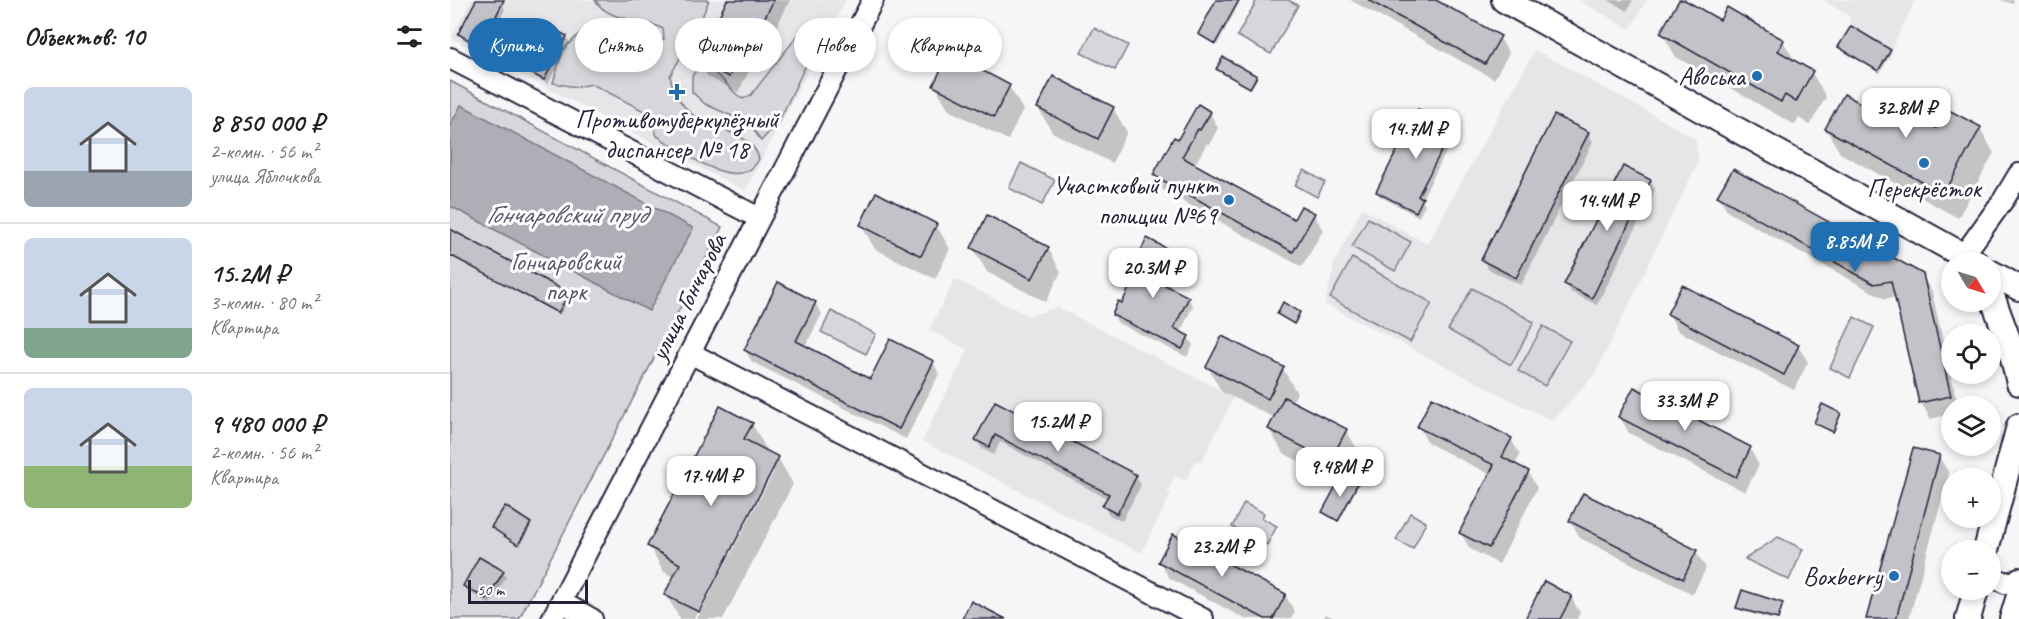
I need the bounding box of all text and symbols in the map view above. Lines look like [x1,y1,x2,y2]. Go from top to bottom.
chip: Купить [468,18,563,72]
chip: Снять [575,18,663,72]
chip: Фильтры [675,18,782,72]
chip: Новое [794,18,876,72]
chip: Квартира [888,18,1002,72]
text: Объектов: 10 [24,20,144,53]
icon: filters [393,20,426,53]
place label: Авоська [1679,60,1747,93]
marker: Авоська [1750,69,1764,83]
marker: Противотуберкулёзный диспансер № 18 [668,83,686,101]
pin: 32.8M ₽ [1851,88,1961,139]
text: 32.8M ₽ [1876,95,1936,120]
place label: Противотуберкулёзный диспансер № 18 [575,103,781,166]
text: 8 850 000 ₽ [210,106,324,139]
pin: 14.7M ₽ [1361,109,1471,160]
icon: home [72,111,144,183]
text: 14.7M ₽ [1386,116,1446,141]
text: 2-комн. · 56 m² [210,139,318,164]
marker: Перекрёсток [1917,156,1931,170]
text: улица Яблочкова [210,164,320,189]
place label: Участковый пункт полиции №69 [1053,169,1219,232]
place label: Перекрёсток [1867,172,1983,205]
pin: 14.4M ₽ [1552,181,1662,232]
text: 14.4M ₽ [1577,188,1637,213]
marker: Участковый пункт полиции №69 [1222,193,1236,207]
water label: Гончаровский пруд [486,197,652,231]
pin: 8.85M ₽ [1800,222,1910,273]
street label: улица Гончарова [641,226,735,368]
text: 8.85M ₽ [1825,229,1885,254]
park label: Гончаровский парк [511,245,623,308]
pin: 20.3M ₽ [1098,248,1208,299]
north arrow [1941,252,2001,312]
map controls [1941,252,2001,600]
text: 20.3M ₽ [1123,255,1183,280]
text: 15.2M ₽ [210,257,289,290]
icon: home [72,262,144,334]
text: 3-комн. · 80 m² [210,290,318,315]
text: Квартира [210,315,278,340]
button: locate [1941,324,2001,384]
pin: 33.3M ₽ [1630,381,1740,432]
text: 33.3M ₽ [1655,388,1715,413]
button: layers [1941,396,2001,456]
pin: 15.2M ₽ [1003,402,1113,453]
text: 9 480 000 ₽ [210,407,324,440]
text: 15.2M ₽ [1028,409,1088,434]
icon: home [72,412,144,484]
text: 2-комн. · 56 m² [210,440,318,465]
pin: 9.48M ₽ [1285,447,1395,498]
text: 9.48M ₽ [1310,454,1370,479]
pin: 17.4M ₽ [656,456,766,507]
text: 17.4M ₽ [681,463,741,488]
text: Квартира [210,465,278,490]
button: + [1941,468,2001,528]
pin: 23.2M ₽ [1167,527,1277,578]
text: 23.2M ₽ [1192,534,1252,559]
button: − [1941,540,2001,600]
place label: Boxberry [1803,560,1884,593]
marker: Boxberry [1887,569,1901,583]
scale bar [468,577,588,604]
text: 50 m [477,580,504,600]

